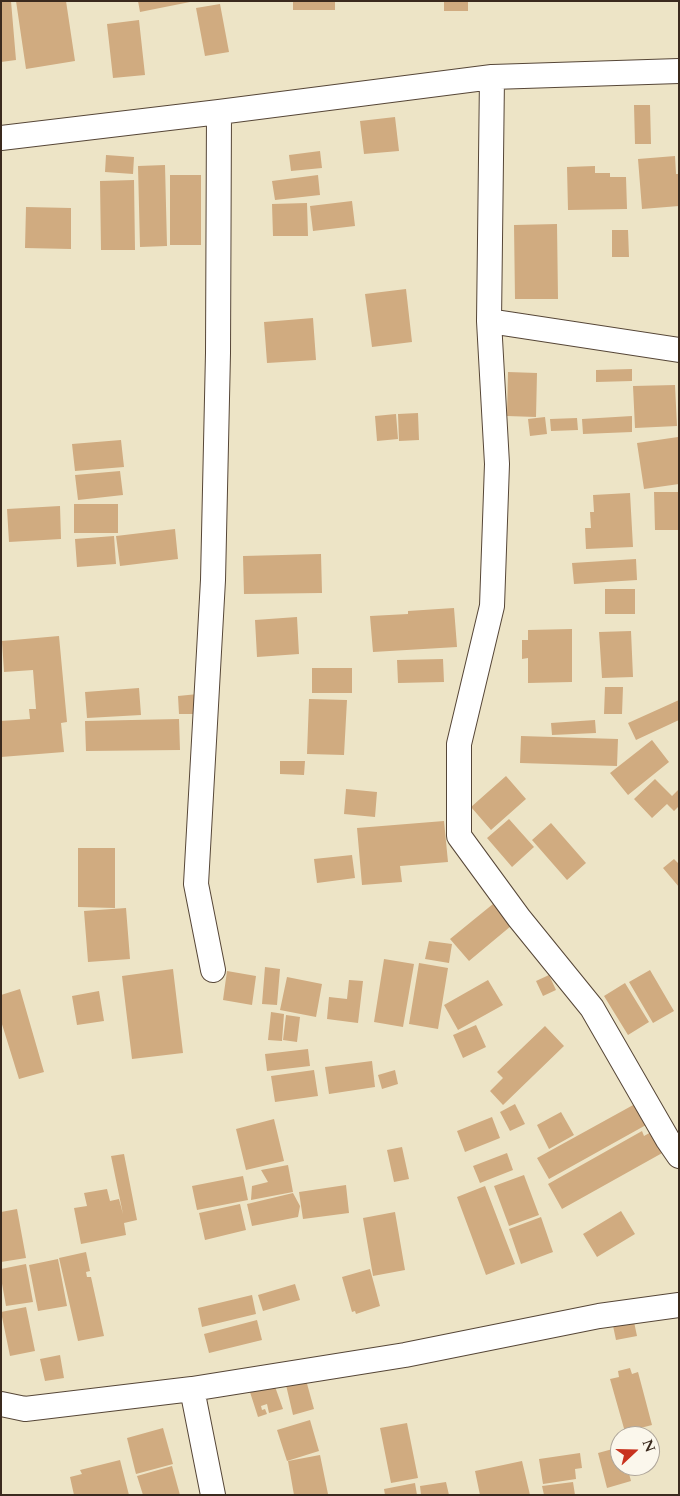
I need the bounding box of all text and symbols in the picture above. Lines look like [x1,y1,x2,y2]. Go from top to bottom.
north arrow [610,1426,660,1476]
text: N [637,1437,660,1455]

